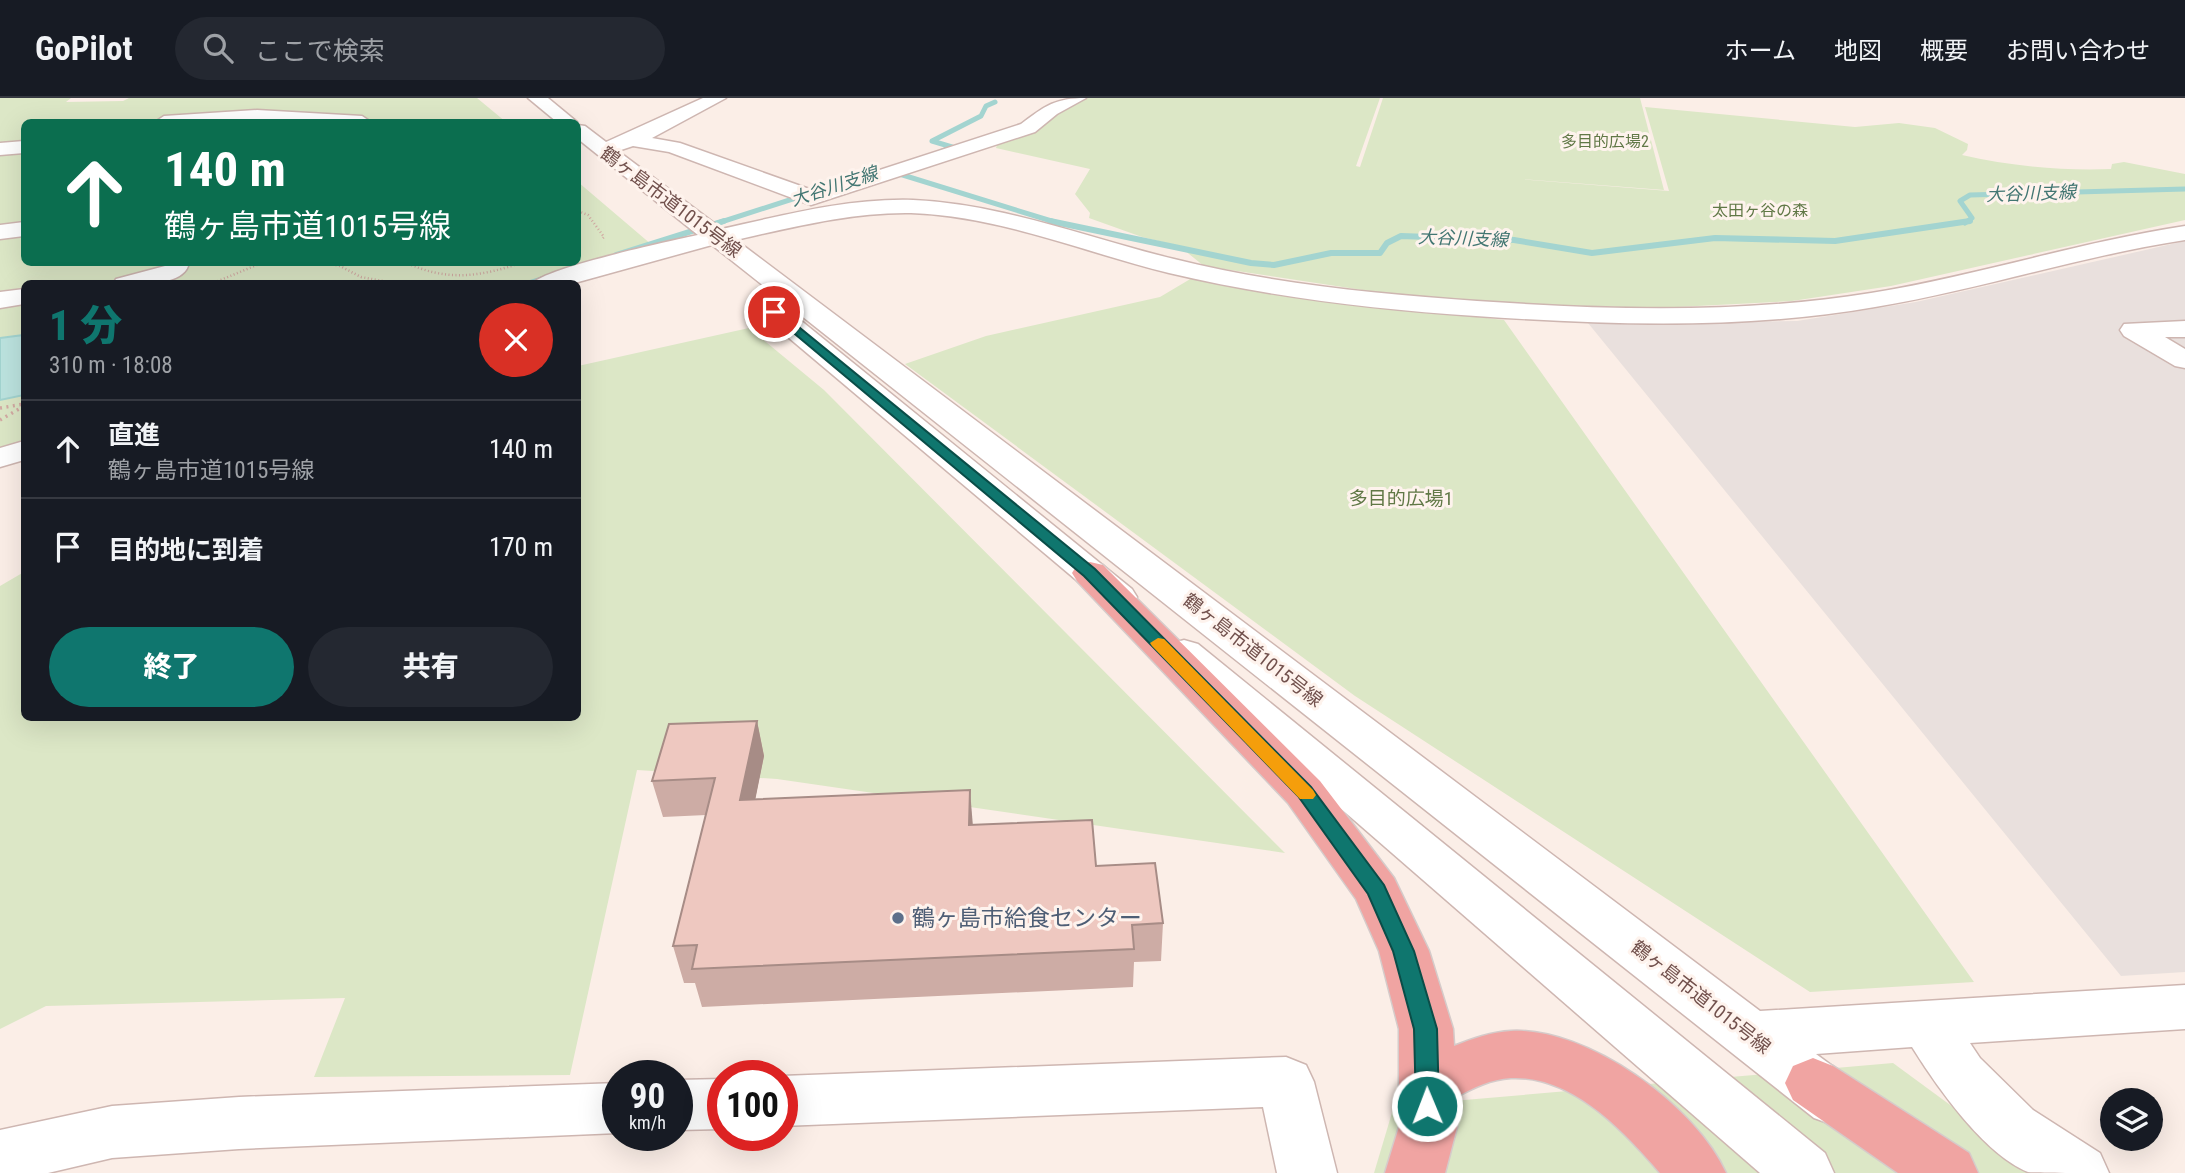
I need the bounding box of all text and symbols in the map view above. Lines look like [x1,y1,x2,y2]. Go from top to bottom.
search box [175,17,665,80]
text: GoPilot [35,29,133,68]
icon: search [199,29,237,67]
text: ここで検索 [255,36,385,66]
text: ホーム [1725,37,1796,65]
text: 地図 [1834,37,1882,65]
text: 概要 [1920,37,1968,65]
text: お問い合わせ [2006,37,2150,65]
park label: 多目的広場2 [1561,132,1649,151]
text: 140 m [164,141,286,198]
street label: 鶴ヶ島市道1015号線 [596,142,746,262]
icon: ahead [49,147,140,238]
water label: 大谷川支線 [788,161,882,210]
water label: 大谷川支線 [1986,181,2078,205]
park label: 太田ヶ谷の森 [1712,201,1808,220]
text: 鶴ヶ島市道1015号線 [164,207,451,245]
water label: 大谷川支線 [1418,226,1510,250]
pin [744,282,804,342]
icon: arrive [755,293,793,331]
text: 1 分 [49,301,122,350]
button: close [479,303,553,377]
text: 310 m · 18:08 [49,352,173,379]
text: 直進 [108,420,160,450]
icon: ahead [49,430,87,468]
text: 140 m [489,434,553,464]
text: 鶴ヶ島市道1015号線 [108,457,314,484]
park label: 多目的広場1 [1349,487,1453,510]
icon: arrive [49,528,87,566]
text: 170 m [489,532,553,562]
text: 目的地に到着 [108,535,264,565]
street label: 鶴ヶ島市道1015号線 [1179,588,1327,712]
button: 終了 [49,627,294,707]
button: 共有 [308,627,553,707]
place label: 鶴ヶ島市給食センター [912,905,1142,932]
marker: 鶴ヶ島市給食センター [890,910,906,926]
street label: 鶴ヶ島市道1015号線 [1627,935,1775,1059]
speed limit sign: 100 [707,1060,798,1151]
position arrow [1390,1069,1464,1143]
text: 90 [630,1076,665,1117]
map controls [2100,1088,2163,1151]
button: layers [2100,1088,2163,1151]
text: km/h [629,1112,666,1133]

